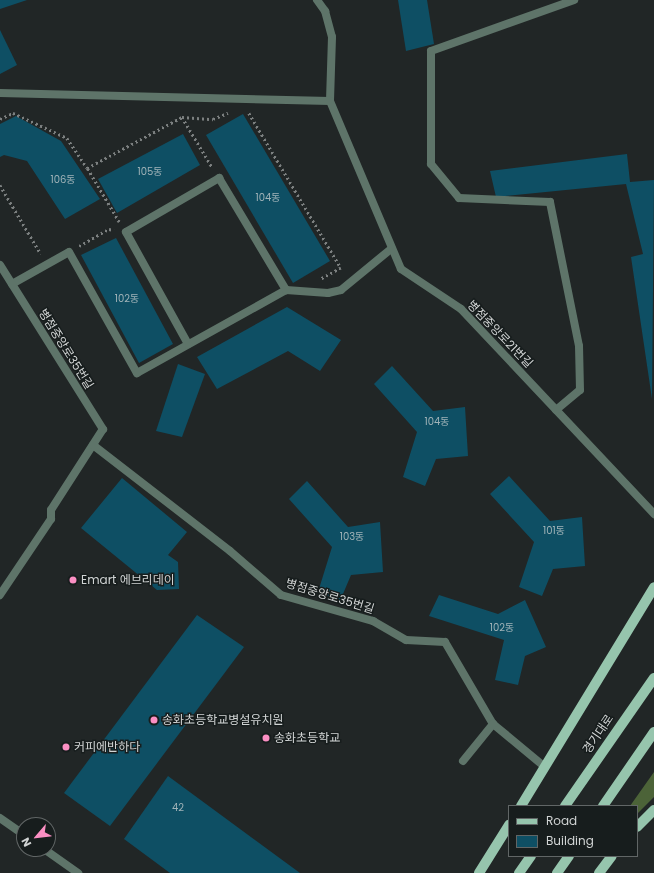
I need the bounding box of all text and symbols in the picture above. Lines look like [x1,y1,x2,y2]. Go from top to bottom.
house number: 105동 [138,166,162,178]
house number: 106동 [50,174,76,186]
house number: 104동 [256,192,280,204]
house number: 102동 [115,293,139,305]
street label: 병점중앙로21번길 [464,297,536,371]
street label: 병점중앙로35번길 [36,306,96,392]
house number: 104동 [425,416,449,428]
house number: 101동 [543,525,565,537]
house number: 103동 [340,531,364,543]
place label: Emart 에브리데이 [81,573,175,587]
marker: Emart 에브리데이 [68,575,78,585]
street label: 병점중앙로35번길 [284,576,376,616]
house number: 102동 [490,622,514,634]
street label: 경기대로 [580,712,616,756]
place label: 송화초등학교병설유치원 [162,713,283,727]
marker: 송화초등학교병설유치원 [149,715,159,725]
place label: 송화초등학교 [274,731,340,745]
marker: 송화초등학교 [261,733,271,743]
place label: 커피에반하다 [74,740,140,754]
marker: 커피에반하다 [61,742,71,752]
house number: 42 [172,802,184,814]
legend [508,805,638,857]
text: Road [546,812,577,829]
north arrow [16,817,56,857]
text: Building [546,832,594,849]
text: N [17,835,35,850]

